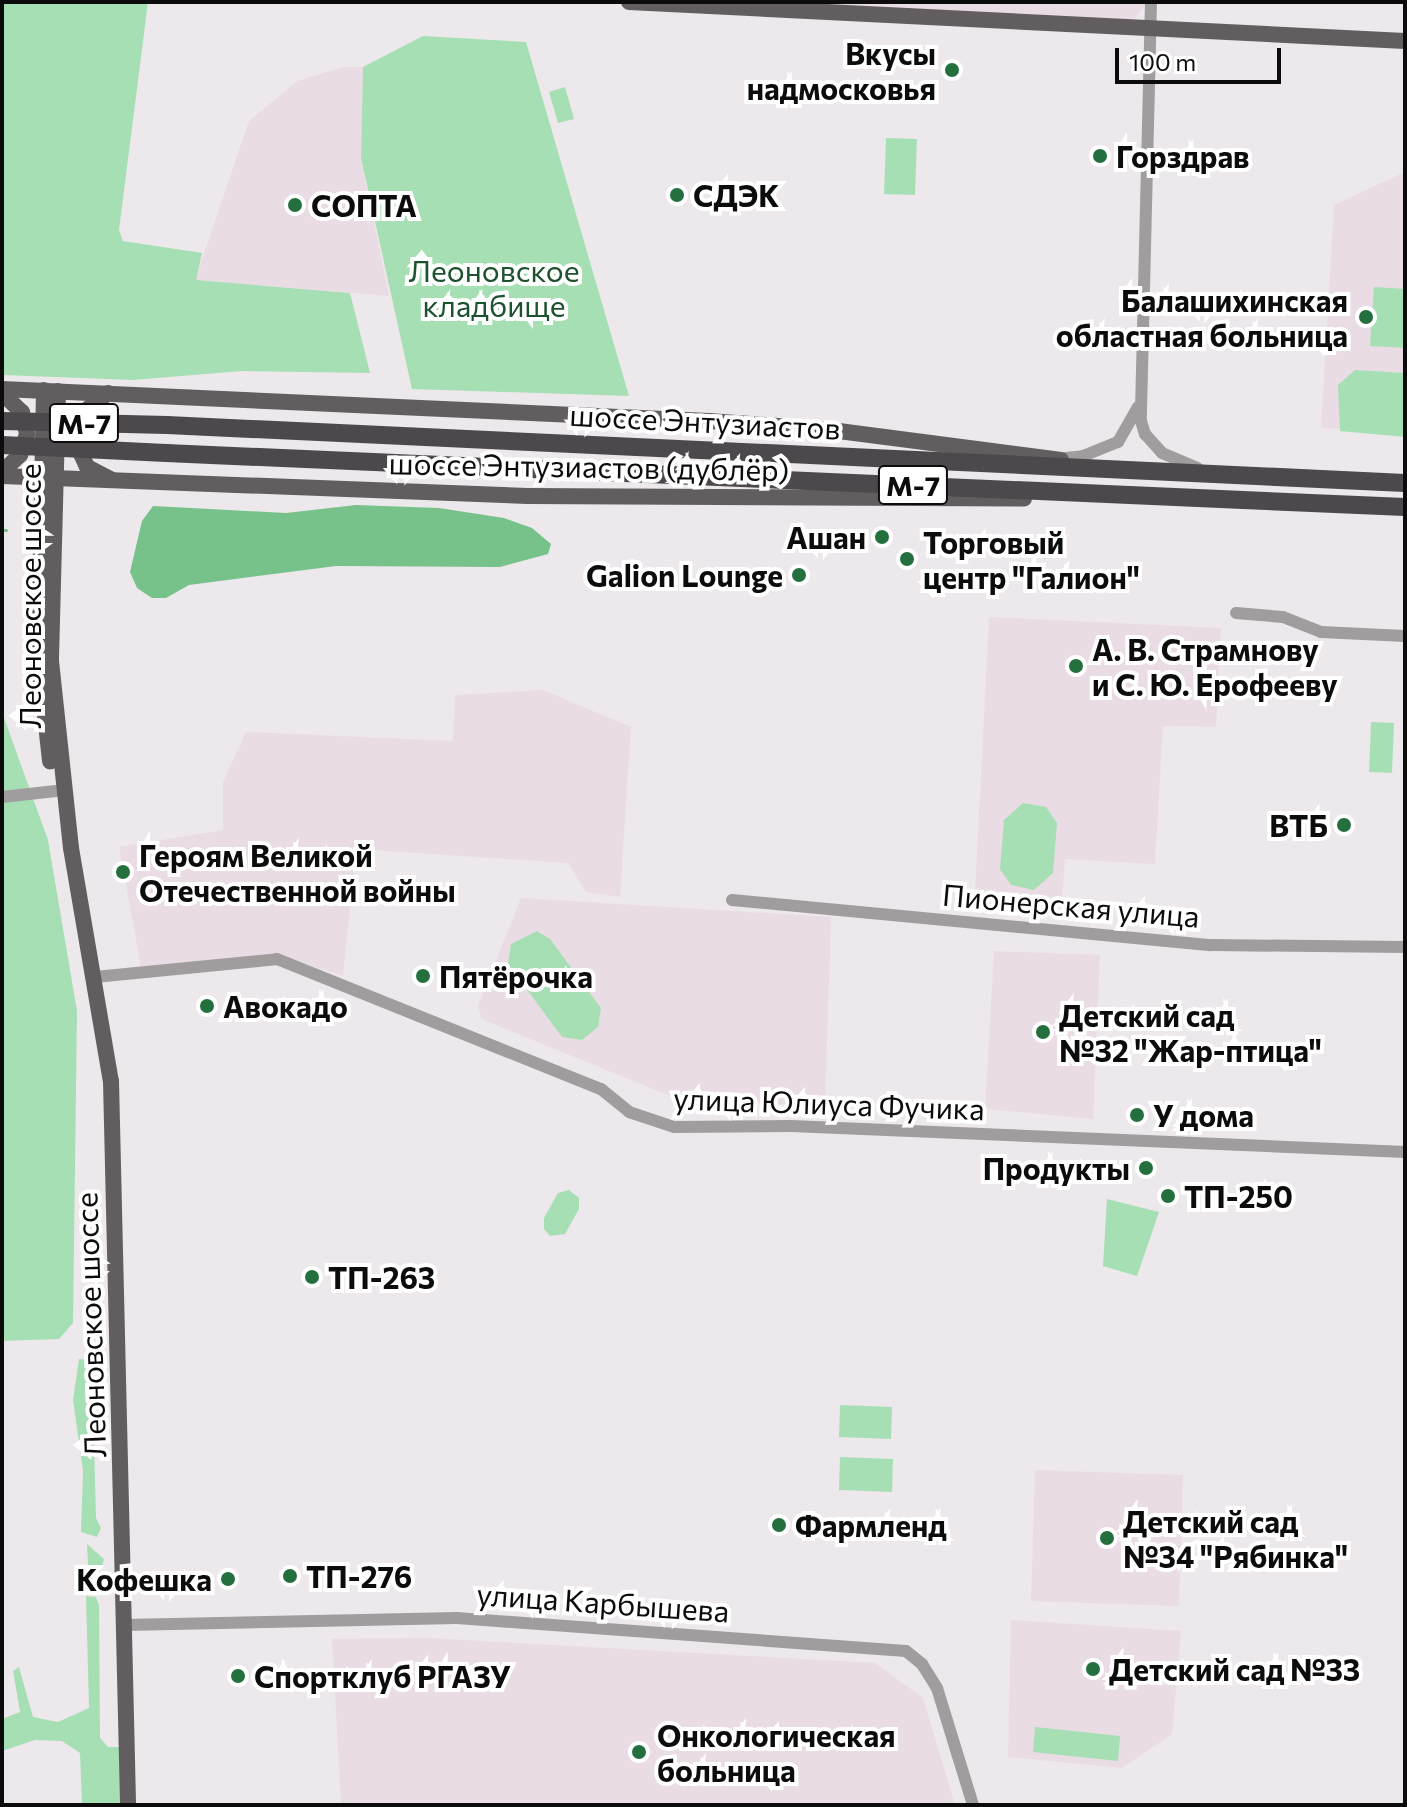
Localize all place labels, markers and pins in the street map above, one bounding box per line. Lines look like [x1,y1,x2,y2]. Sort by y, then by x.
place label: Вкусы надмосковья [747,35,936,106]
marker: Вкусы надмосковья [943,61,961,79]
place label: Горздрав [1116,138,1250,174]
marker: Горздрав [1091,147,1109,165]
place label: СДЭК [693,177,779,213]
marker: СДЭК [668,186,686,204]
place label: СОПТА [311,187,417,223]
marker: СОПТА [286,196,304,214]
place label: Балашихинская областная больница [1056,282,1348,352]
marker: Балашихинская областная больница [1355,306,1377,328]
place label: Ашан [786,519,866,555]
place label: Торговый центр "Галион" [923,524,1140,594]
marker: Ашан [873,528,891,546]
marker: Торговый центр "Галион" [898,550,916,568]
place label: Galion Lounge [586,557,783,593]
marker: Galion Lounge [790,566,808,584]
place label: А. В. Страмнову и С. Ю. Ерофееву [1092,631,1338,702]
marker: А. В. Страмнову и С. Ю. Ерофееву [1067,657,1085,675]
place label: ВТБ [1269,807,1328,843]
marker: ВТБ [1335,816,1353,834]
place label: Героям Великой Отечественной войны [139,837,456,908]
marker: Героям Великой Отечественной войны [114,863,132,881]
place label: Пятёрочка [439,958,593,994]
marker: Пятёрочка [414,967,432,985]
place label: Авокадо [223,988,348,1024]
marker: Авокадо [198,997,216,1015]
place label: Детский сад №32 "Жар-птица" [1059,997,1322,1068]
marker: Детский сад №32 "Жар-птица" [1034,1023,1052,1041]
place label: У дома [1153,1097,1254,1133]
marker: У дома [1128,1106,1146,1124]
place label: Продукты [983,1150,1130,1186]
marker: Продукты [1137,1159,1155,1177]
place label: ТП-250 [1184,1178,1293,1214]
marker: ТП-250 [1159,1187,1177,1205]
place label: ТП-263 [328,1259,435,1295]
marker: ТП-263 [303,1268,321,1286]
place label: Детский сад №34 "Рябинка" [1123,1503,1348,1574]
place label: Фармленд [795,1507,947,1543]
marker: Фармленд [770,1516,788,1534]
marker: Детский сад №34 "Рябинка" [1098,1529,1116,1547]
place label: ТП-276 [306,1558,412,1594]
place label: Кофешка [76,1561,212,1597]
marker: ТП-276 [281,1567,299,1585]
marker: Кофешка [219,1570,237,1588]
place label: Детский сад №33 [1109,1651,1360,1687]
place label: Спортклуб РГАЗУ [254,1658,511,1694]
marker: Детский сад №33 [1084,1660,1102,1678]
marker: Спортклуб РГАЗУ [229,1667,247,1685]
place label: Онкологическая больница [657,1717,896,1788]
marker: Онкологическая больница [628,1741,650,1763]

